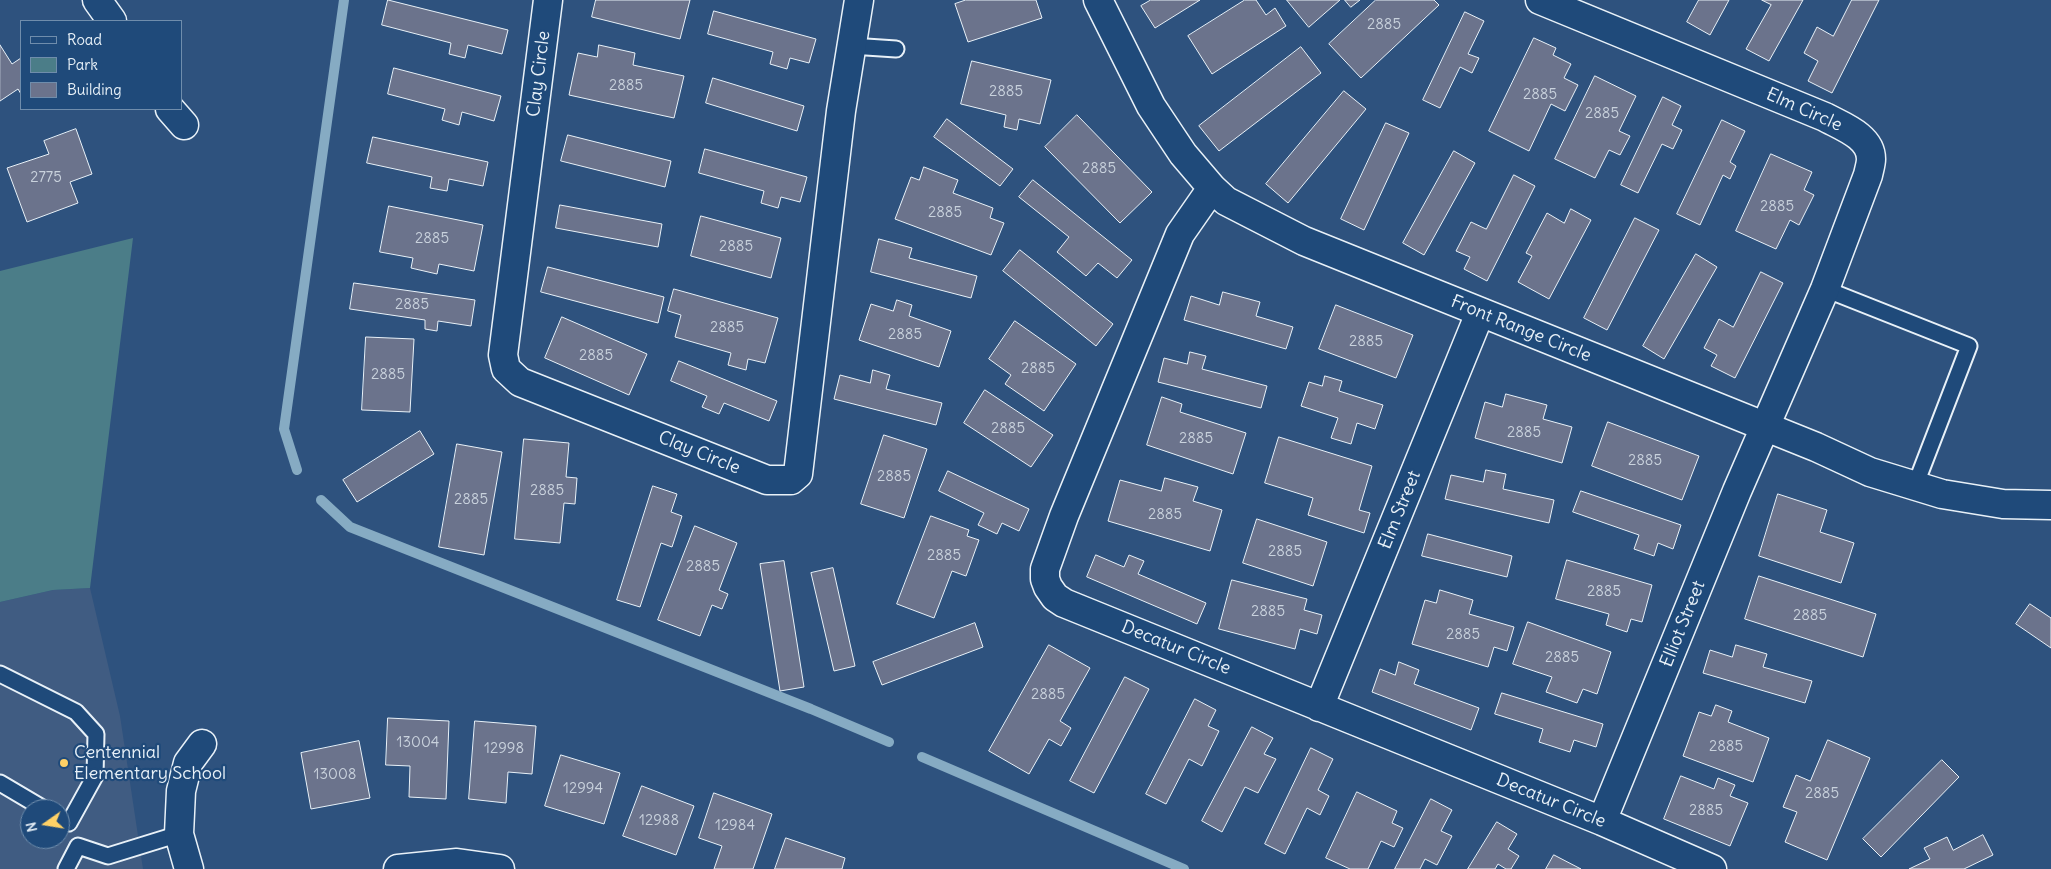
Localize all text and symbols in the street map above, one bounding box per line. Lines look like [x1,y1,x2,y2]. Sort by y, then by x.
house number: 2885 [1367,16,1401,34]
legend [20,20,182,110]
text: Road [67,30,102,49]
street label: Clay Circle [523,30,555,118]
text: Park [67,55,98,74]
house number: 2885 [609,77,643,95]
text: Building [67,80,122,99]
house number: 2885 [989,83,1023,101]
street label: Elm Circle [1763,84,1845,136]
house number: 2885 [1523,86,1557,104]
house number: 2885 [1585,105,1619,123]
house number: 2885 [1082,160,1116,178]
house number: 2775 [30,169,62,187]
house number: 2885 [1760,198,1794,216]
house number: 2885 [928,204,962,222]
house number: 2885 [415,230,449,248]
house number: 2885 [719,238,753,256]
street label: Front Range Circle [1448,291,1594,367]
house number: 2885 [395,296,429,314]
house number: 2885 [710,319,744,337]
house number: 2885 [888,326,922,344]
house number: 2885 [1349,333,1383,351]
house number: 2885 [579,347,613,365]
house number: 2885 [1021,360,1055,378]
house number: 2885 [371,366,405,384]
house number: 2885 [991,420,1025,438]
house number: 2885 [1507,424,1541,442]
street label: Clay Circle [655,427,743,479]
house number: 2885 [1179,430,1213,448]
house number: 2885 [1628,452,1662,470]
house number: 2885 [877,468,911,486]
street label: Elm Street [1374,468,1426,552]
house number: 2885 [530,482,564,500]
house number: 2885 [454,491,488,509]
house number: 2885 [1148,506,1182,524]
house number: 2885 [1268,543,1302,561]
house number: 2885 [927,547,961,565]
house number: 2885 [686,558,720,576]
street label: Elliot Street [1656,578,1710,670]
house number: 2885 [1587,583,1621,601]
house number: 2885 [1251,603,1285,621]
house number: 2885 [1793,607,1827,625]
street label: Decatur Circle [1118,616,1234,680]
house number: 2885 [1446,626,1480,644]
house number: 2885 [1545,649,1579,667]
house number: 2885 [1031,686,1065,704]
house number: 13004 [397,734,439,752]
house number: 2885 [1709,738,1743,756]
house number: 12998 [484,740,524,758]
place label: Centennial Elementary School [74,742,226,784]
marker: Centennial Elementary School [58,757,70,769]
house number: 13008 [314,766,356,784]
street label: Decatur Circle [1493,769,1609,833]
house number: 12994 [563,780,603,798]
house number: 2885 [1805,785,1839,803]
north arrow [20,799,70,849]
house number: 2885 [1689,802,1723,820]
house number: 12988 [639,812,679,830]
house number: 12984 [715,817,755,835]
text: N [21,820,41,834]

